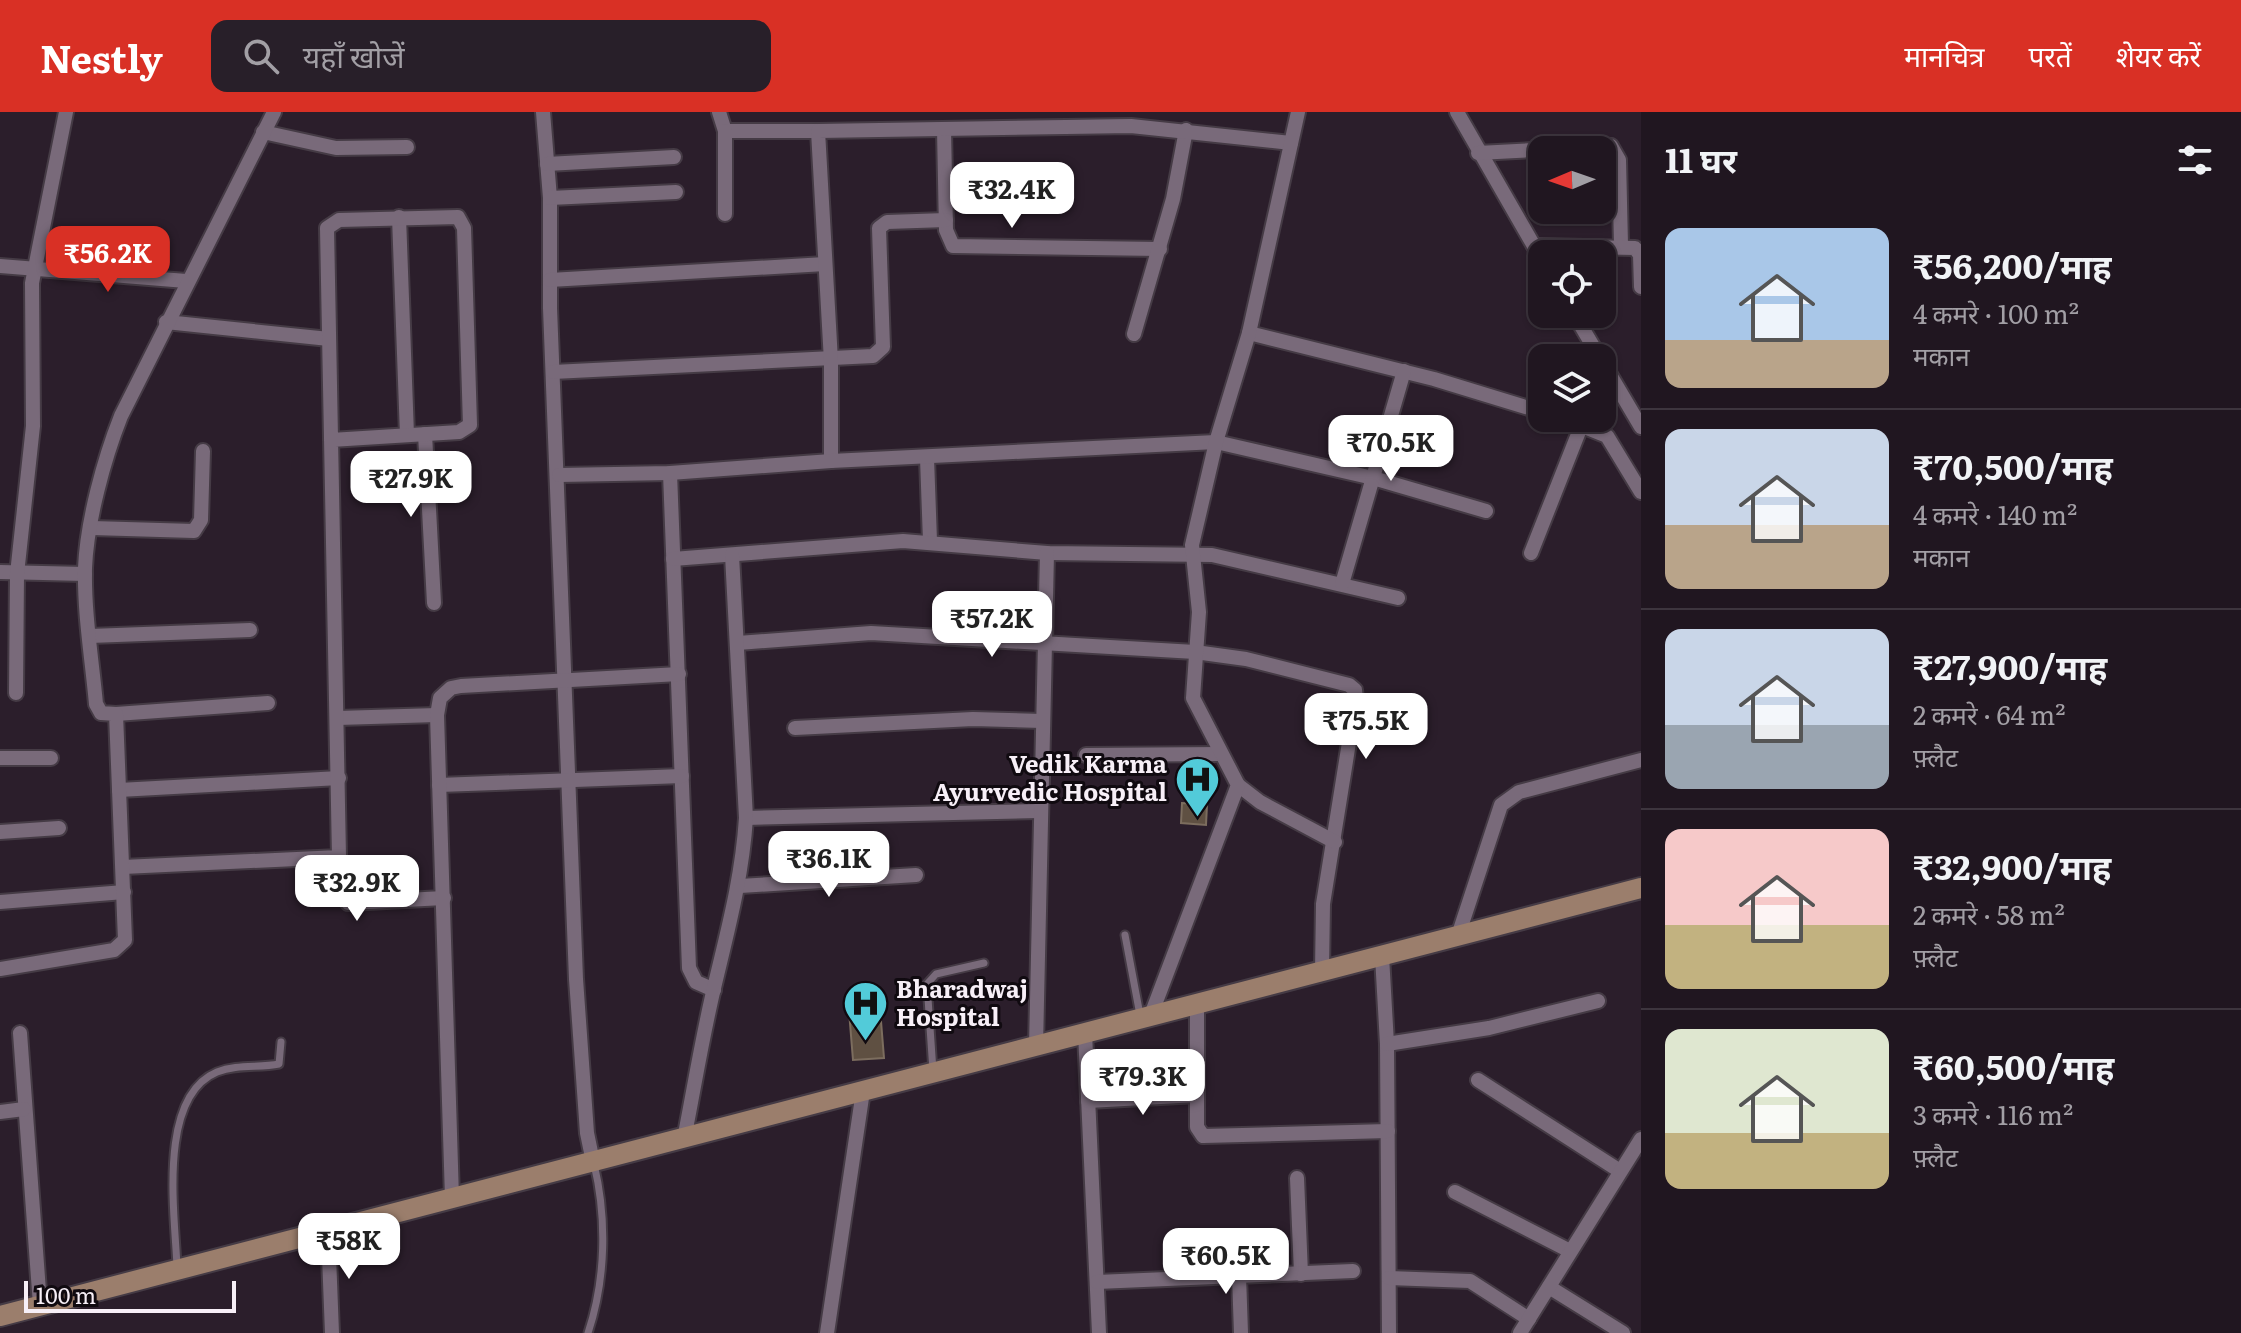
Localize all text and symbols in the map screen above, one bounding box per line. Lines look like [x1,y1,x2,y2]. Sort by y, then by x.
search box [211,20,771,92]
text: Nestly [40,28,163,85]
text: यहाँ खोजें [303,33,405,77]
icon: search [239,34,283,78]
text: मानचित्र [1904,34,1984,76]
text: परतें [2028,34,2072,76]
text: शेयर करें [2116,34,2201,76]
text: 11 घर [1665,133,1737,183]
north arrow [1528,136,1616,224]
map controls [1528,136,1616,432]
icon: filters [2173,138,2217,182]
pin: ₹32.4K [947,162,1077,230]
text: ₹32.4K [968,168,1056,207]
pin: ₹56.2K [43,226,173,294]
text: ₹56.2K [64,232,152,271]
text: ₹56,200/माह [1913,239,2112,289]
button: locate [1528,240,1616,328]
icon: home [1729,260,1825,356]
text: 4 कमरे · 100 m² [1913,293,2079,332]
text: मकान [1913,335,1970,374]
button: layers [1528,344,1616,432]
pin: ₹70.5K [1326,415,1456,483]
text: ₹70.5K [1346,421,1436,460]
text: ₹70,500/माह [1913,440,2113,490]
pin: ₹27.9K [346,451,476,519]
text: ₹27.9K [369,457,454,496]
icon: home [1729,461,1825,557]
text: 4 कमरे · 140 m² [1913,494,2077,533]
text: मकान [1913,536,1970,575]
pin: ₹57.2K [927,591,1057,659]
text: ₹57.2K [950,597,1034,636]
text: ₹27,900/माह [1913,640,2107,690]
icon: home [1729,661,1825,757]
pin: ₹75.5K [1301,693,1431,761]
text: 2 कमरे · 64 m² [1913,694,2066,733]
text: ₹75.5K [1323,699,1409,738]
text: फ़्लैट [1913,736,1958,775]
place label: Vedik Karma Ayurvedic Hospital [933,745,1167,808]
hospital icon: Vedik Karma Ayurvedic Hospital [1174,755,1222,818]
pin: ₹36.1K [764,831,894,899]
text: ₹36.1K [786,837,872,876]
text: ₹32,900/माह [1913,840,2111,890]
pin: ₹32.9K [292,855,422,923]
text: ₹32.9K [313,861,401,900]
icon: home [1729,861,1825,957]
text: 2 कमरे · 58 m² [1913,894,2065,933]
text: फ़्लैट [1913,936,1958,975]
place label: Bharadwaj Hospital [896,970,1028,1033]
hospital icon: Bharadwaj Hospital [841,980,889,1043]
text: ₹60,500/माह [1913,1040,2114,1090]
pin: ₹79.3K [1078,1049,1208,1117]
text: ₹79.3K [1099,1055,1187,1094]
icon: home [1729,1061,1825,1157]
text: 3 कमरे · 116 m² [1913,1094,2073,1133]
text: फ़्लैट [1913,1136,1958,1175]
pin: ₹58K [302,1213,396,1281]
text: ₹58K [316,1219,382,1258]
pin: ₹60.5K [1161,1228,1291,1296]
text: ₹60.5K [1181,1234,1271,1273]
scale bar [24,1277,236,1313]
text: 100 m [36,1278,96,1311]

